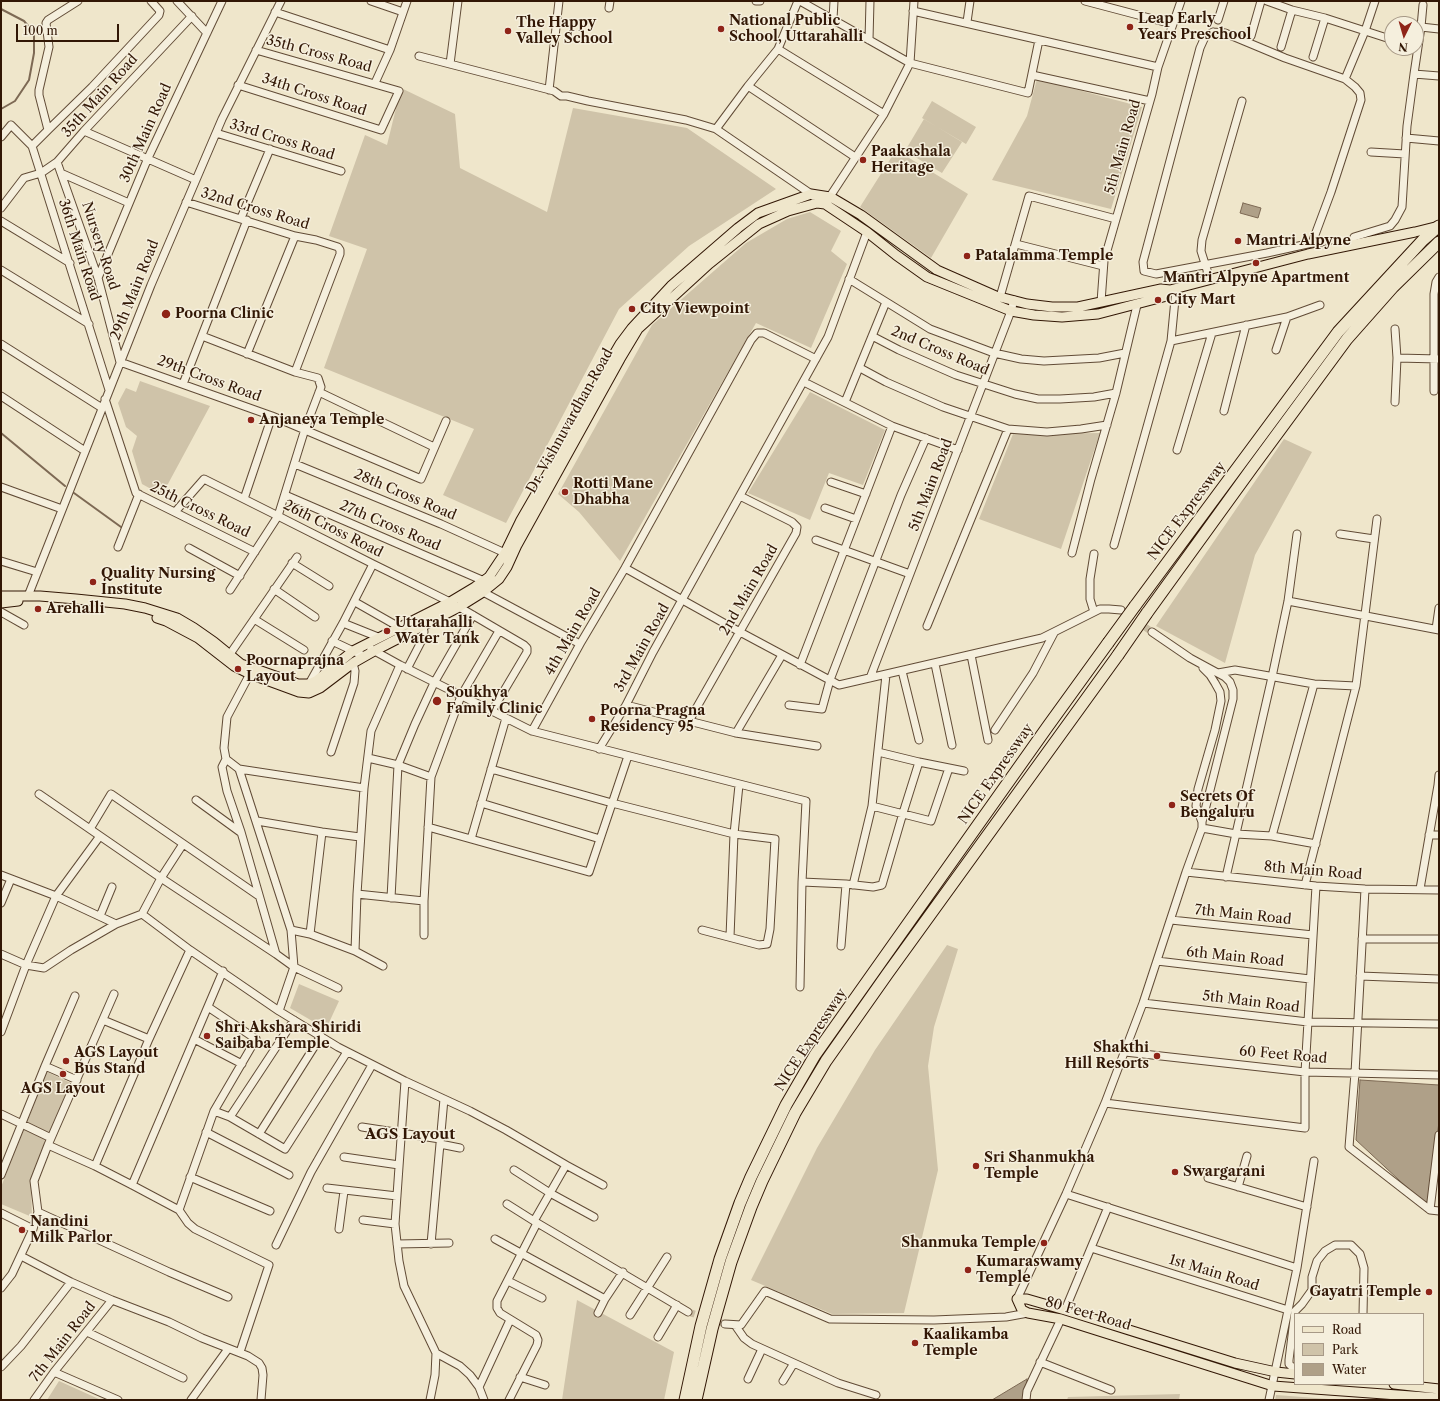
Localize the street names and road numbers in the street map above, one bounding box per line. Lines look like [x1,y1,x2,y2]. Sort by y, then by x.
street label: 35th Cross Road [264,32,374,76]
street label: 35th Main Road [58,51,142,141]
street label: 34th Cross Road [260,70,368,120]
street label: 30th Main Road [117,81,175,185]
street label: 5th Main Road [1101,98,1145,196]
street label: 33rd Cross Road [227,116,337,164]
street label: 32nd Cross Road [199,185,311,233]
street label: 36th Main Road [55,197,103,303]
street label: Nursery Road [78,200,122,292]
street label: 29th Main Road [107,237,163,343]
street label: 2nd Cross Road [889,323,991,379]
street label: Dr. Vishnuvardhan Road [523,346,617,496]
street label: 29th Cross Road [155,352,263,406]
street label: 5th Main Road [906,436,956,534]
street label: NICE Expressway [1144,458,1230,564]
street label: 28th Cross Road [351,466,459,524]
street label: 25th Cross Road [147,479,253,541]
street label: 26th Cross Road [280,497,386,561]
street label: 27th Cross Road [337,497,443,555]
street label: 2nd Main Road [716,542,782,638]
street label: 4th Main Road [541,585,605,679]
street label: 3rd Main Road [611,601,673,695]
street label: NICE Expressway [955,720,1037,828]
street label: 8th Main Road [1263,858,1363,884]
street label: 7th Main Road [1194,902,1292,928]
street label: 6th Main Road [1185,944,1285,970]
street label: NICE Expressway [772,986,850,1094]
street label: 5th Main Road [1201,988,1301,1016]
street label: 60 Feet Road [1238,1043,1328,1067]
street label: 1st Main Road [1167,1251,1261,1295]
street label: 80 Feet Road [1043,1294,1133,1334]
street label: 7th Main Road [26,1299,100,1385]

